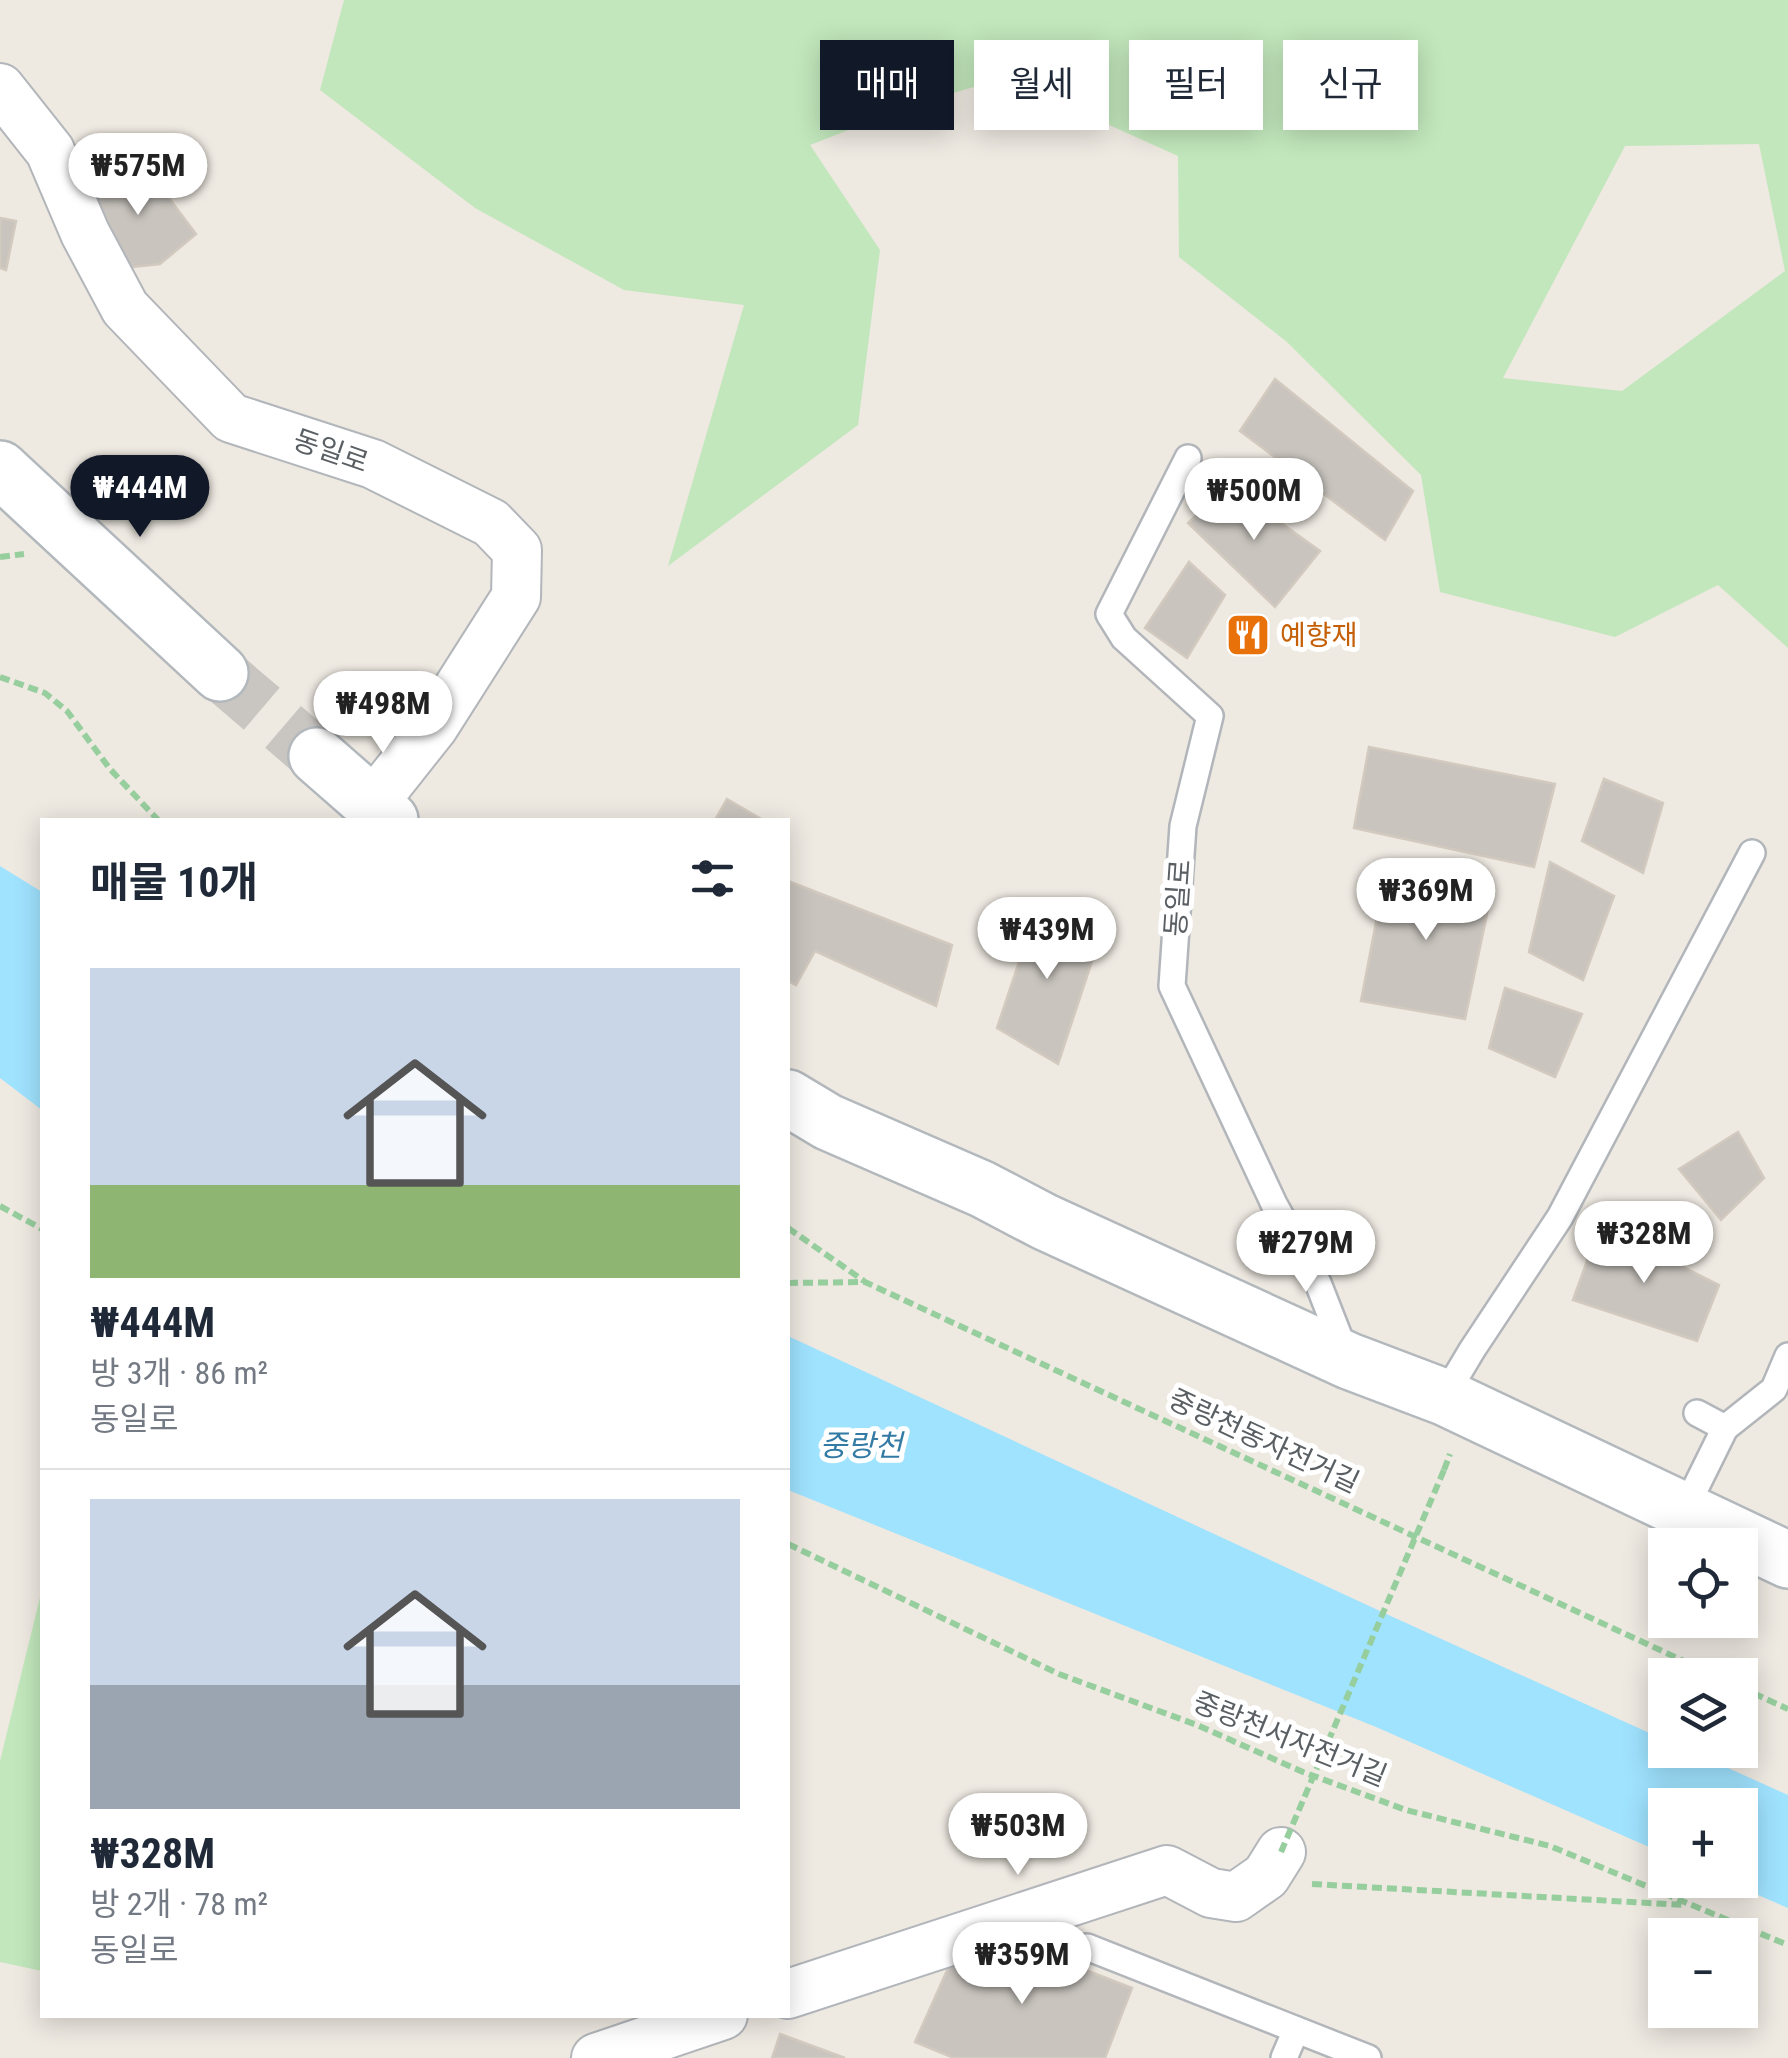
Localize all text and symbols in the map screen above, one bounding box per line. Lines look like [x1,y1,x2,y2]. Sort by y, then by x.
chip: 매매 [820,40,954,130]
chip: 월세 [974,40,1109,130]
chip: 필터 [1129,40,1263,130]
chip: 신규 [1283,40,1418,130]
pin: ₩575M [68,133,208,218]
text: ₩575M [90,146,186,184]
street label: 동일로 [289,423,373,479]
pin: ₩444M [70,455,210,540]
pin: ₩500M [1184,458,1324,543]
text: ₩444M [92,468,188,506]
text: ₩500M [1206,471,1302,509]
restaurant icon: 예향재 [1225,612,1271,658]
place label: 예향재 [1280,619,1357,652]
pin: ₩498M [313,671,453,756]
text: ₩498M [335,684,431,722]
icon: filters [685,851,740,906]
text: 매물 10개 [90,858,258,907]
street label: 동일로 [1159,858,1197,938]
pin: ₩369M [1356,858,1496,943]
text: ₩369M [1378,871,1474,909]
pin: ₩439M [977,897,1117,982]
text: ₩439M [999,910,1095,948]
icon: home [325,1033,505,1213]
pin: ₩328M [1574,1201,1714,1286]
pin: ₩279M [1236,1210,1376,1295]
text: ₩328M [1596,1214,1692,1252]
text: ₩279M [1258,1223,1354,1261]
text: ₩444M [90,1298,215,1347]
text: 방 3개 · 86 m² [90,1354,268,1392]
street label: 중랑천동자전거길 [1164,1382,1364,1500]
text: 동일로 [90,1400,178,1438]
water label: 중랑천 [820,1428,906,1463]
map controls [1648,1528,1758,2028]
button: locate [1648,1528,1758,1638]
icon: home [325,1564,505,1744]
button: layers [1648,1658,1758,1768]
street label: 중랑천서자전거길 [1188,1685,1392,1793]
button: + [1648,1788,1758,1898]
pin: ₩503M [948,1793,1088,1878]
text: ₩503M [970,1806,1066,1844]
text: ₩328M [90,1829,215,1878]
text: 방 2개 · 78 m² [90,1885,268,1923]
button: − [1648,1918,1758,2028]
pin: ₩359M [952,1922,1092,2007]
text: 동일로 [90,1931,178,1969]
text: ₩359M [974,1935,1070,1973]

